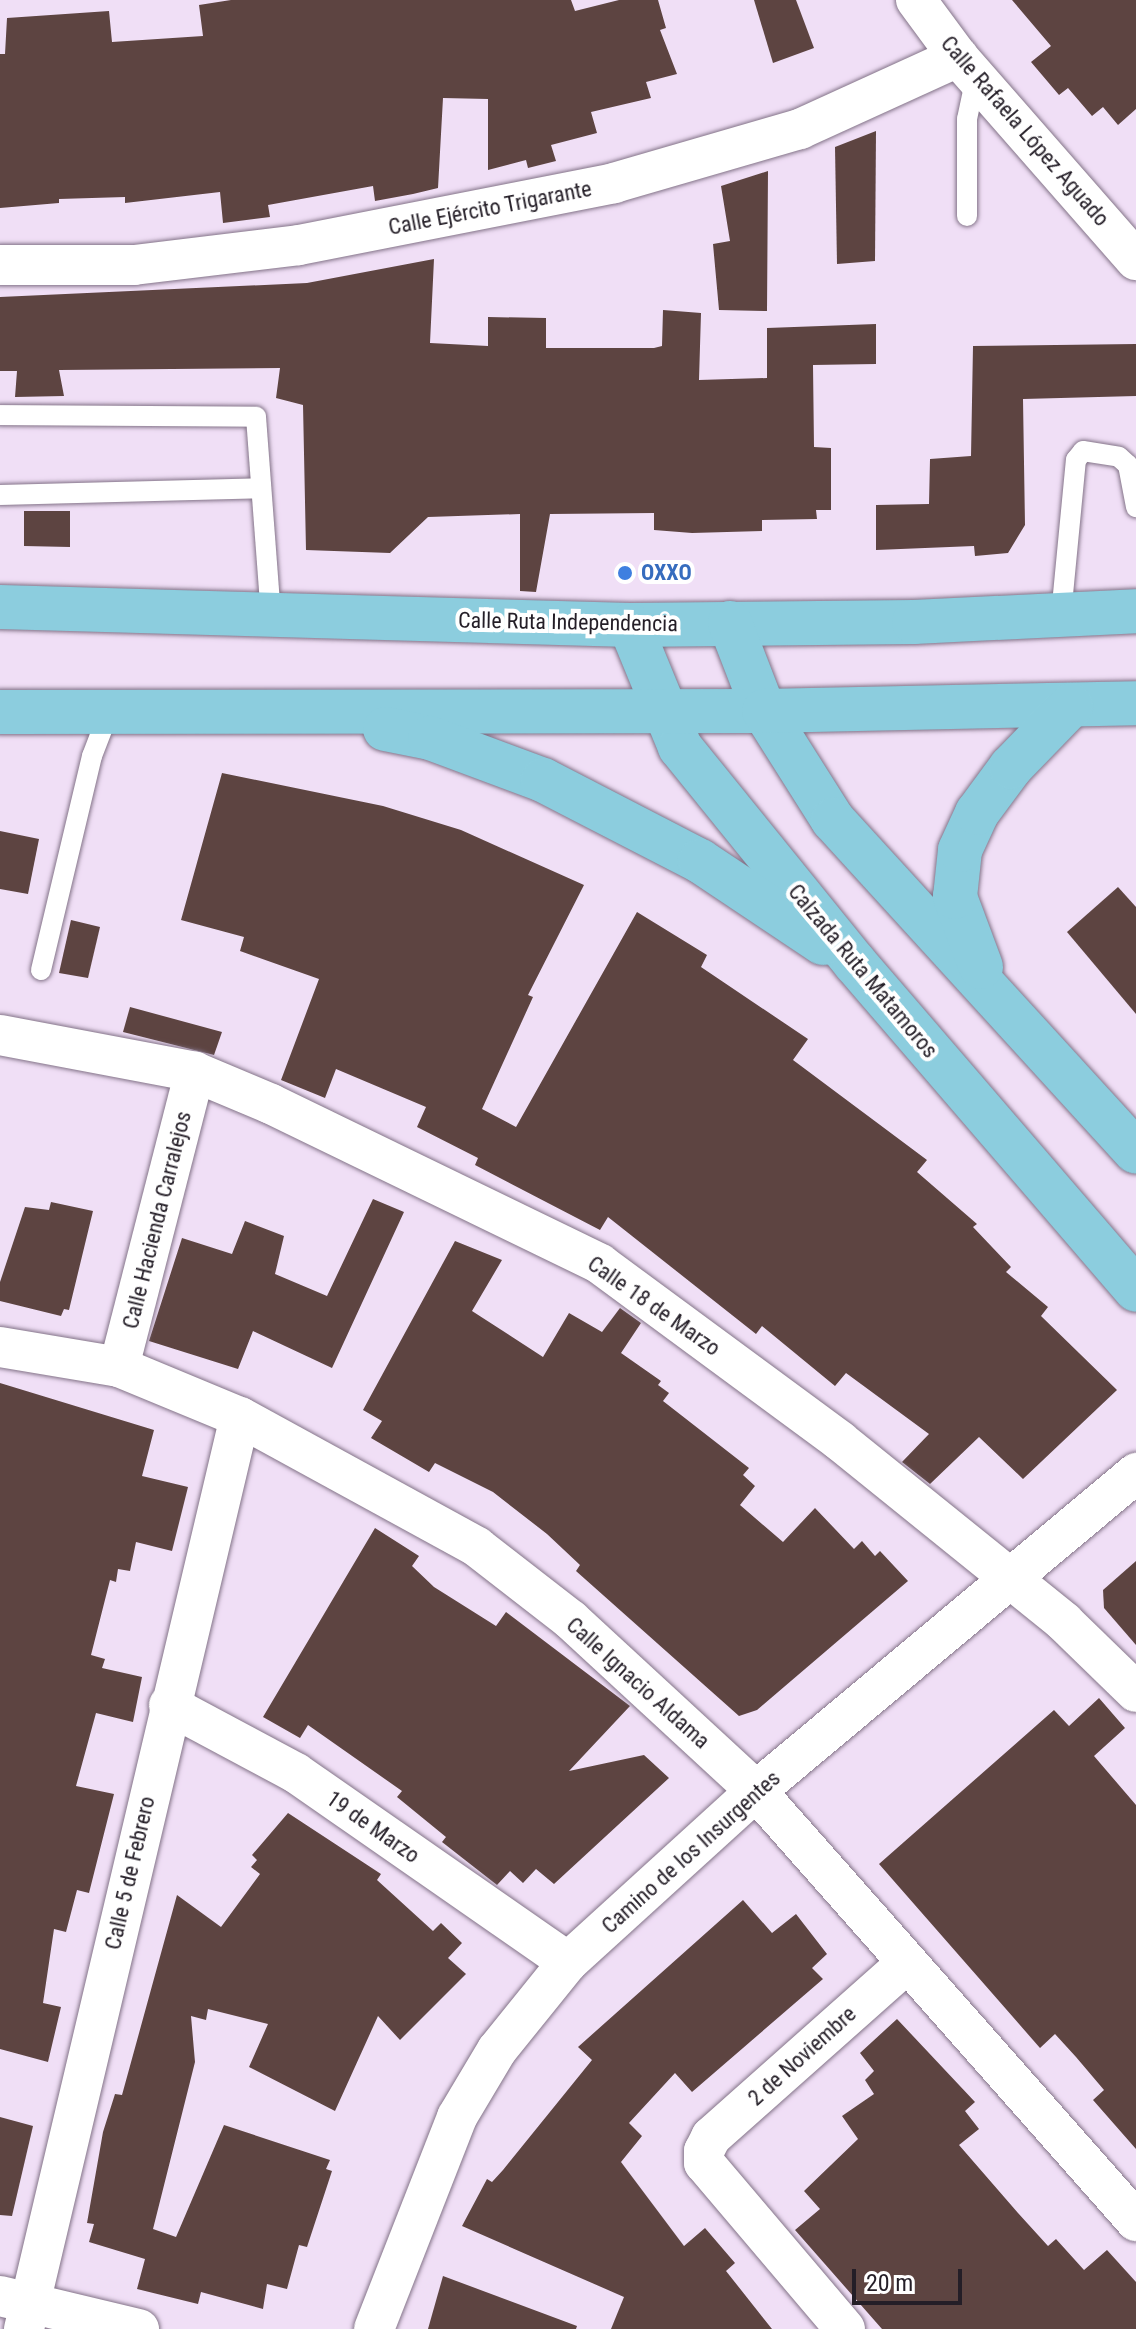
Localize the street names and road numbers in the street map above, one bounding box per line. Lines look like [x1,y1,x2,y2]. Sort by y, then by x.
street label: Calle Rafaela López Aguado [935,31,1115,231]
street label: Calle Ejército Trigarante [386,175,594,241]
street label: Calle Ruta Independencia [458,607,678,637]
street label: Calzada Ruta Matamoros [783,879,943,1063]
street label: Calle Hacienda Carralejos [117,1109,197,1331]
street label: Calle 18 de Marzo [583,1250,725,1362]
street label: Calle Ignacio Aldama [561,1612,715,1754]
street label: Camino de los Insurgentes [596,1765,786,1939]
street label: 19 de Marzo [321,1785,425,1869]
street label: Calle 5 de Febrero [100,1794,160,1952]
street label: 2 de Noviembre [743,2001,861,2111]

